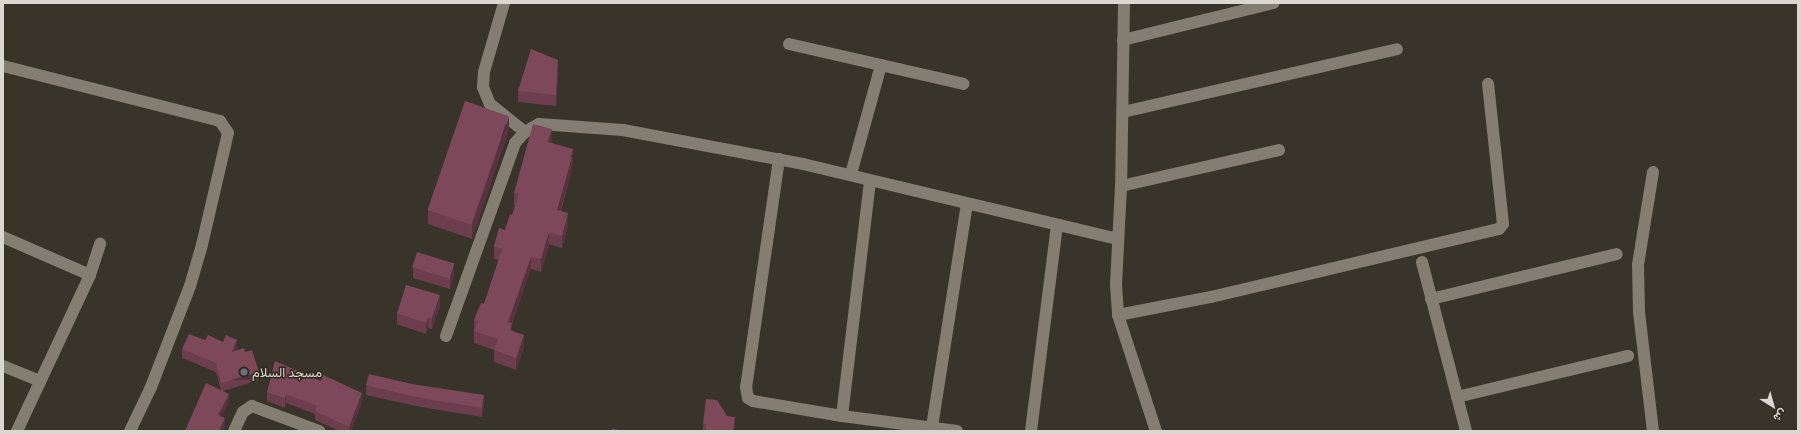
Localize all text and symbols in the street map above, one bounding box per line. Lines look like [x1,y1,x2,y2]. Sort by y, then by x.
place label: مسجد السلام [252,364,322,380]
marker: مسجد السلام [239,367,249,377]
north arrow [1753,386,1793,426]
text: ش [1771,407,1789,424]

